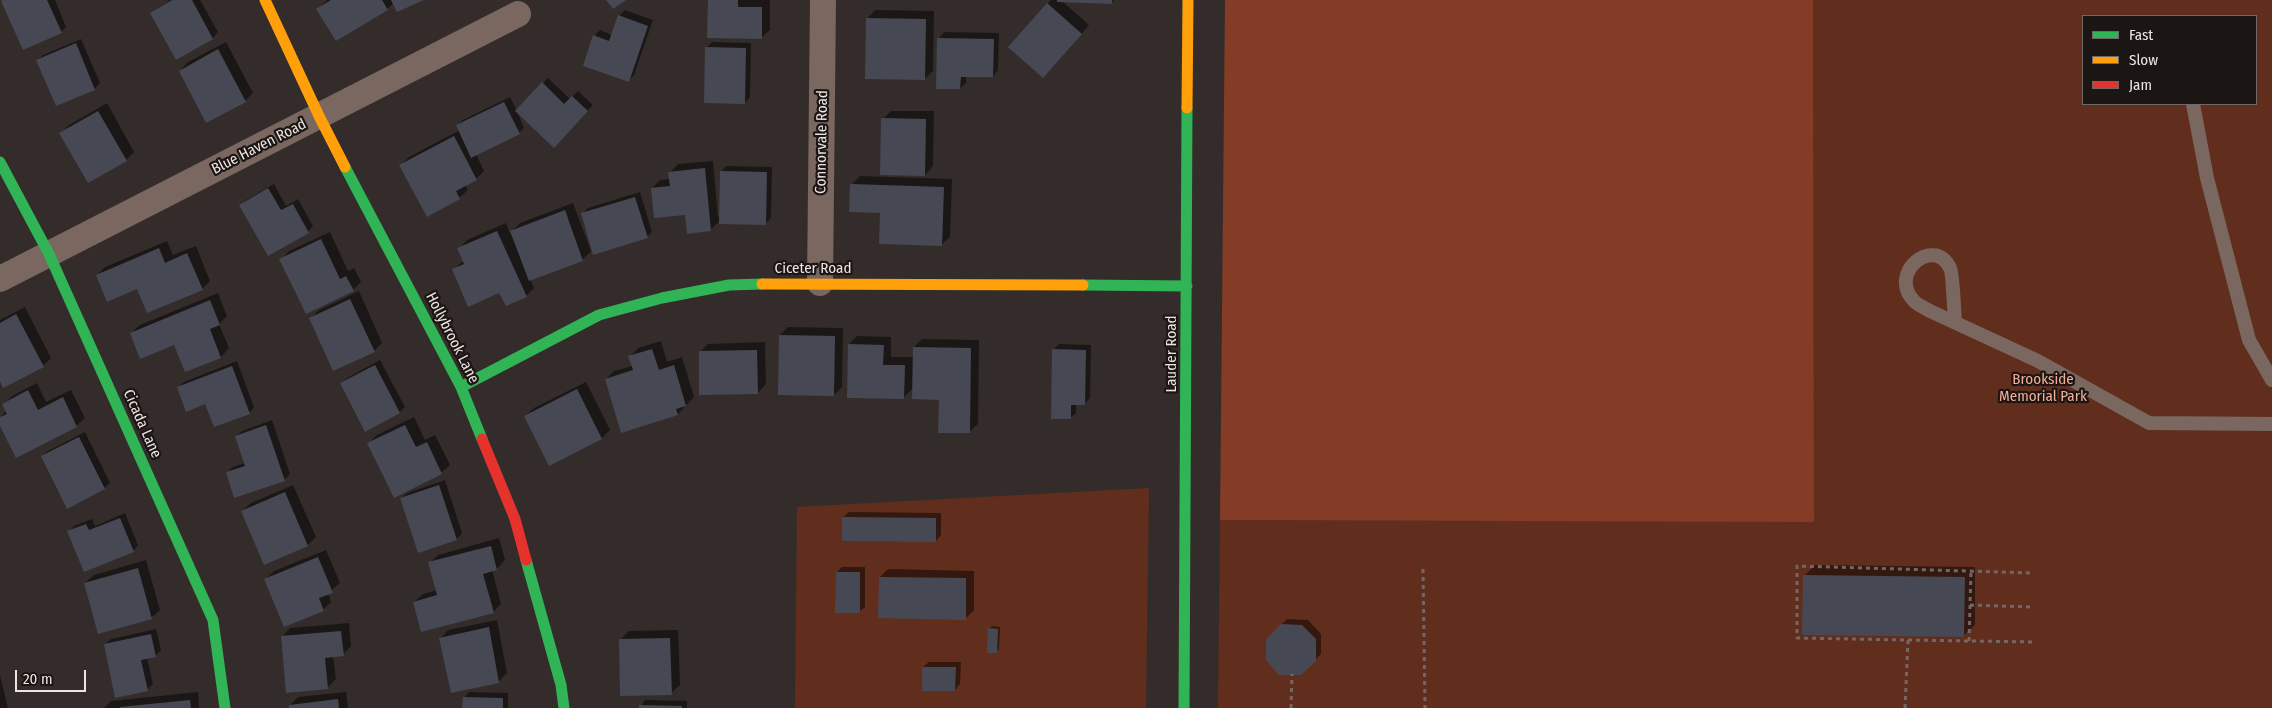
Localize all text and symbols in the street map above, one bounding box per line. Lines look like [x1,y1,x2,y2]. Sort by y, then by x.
legend [2082,15,2257,105]
text: Fast [2129,26,2153,44]
text: Slow [2129,51,2158,69]
text: Jam [2129,76,2152,94]
street label: Connorvale Road [812,90,832,194]
street label: Blue Haven Road [209,115,309,179]
street label: Ciceter Road [775,260,851,278]
street label: Hollybrook Lane [421,289,483,387]
street label: Lauder Road [1163,315,1181,393]
park label: Brookside Memorial Park [1999,371,2087,406]
street label: Cicada Lane [119,387,165,461]
scale bar [18,660,89,692]
text: 20 m [23,670,53,688]

